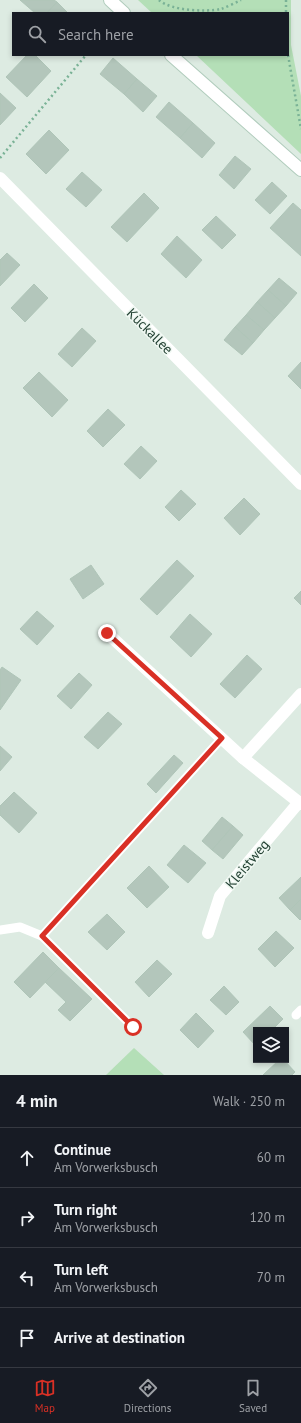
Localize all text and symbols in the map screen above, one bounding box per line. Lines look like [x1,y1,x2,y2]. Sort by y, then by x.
search box [12,12,289,56]
icon: search [26,23,48,45]
text: Search here [58,25,134,44]
street label: Kückallee [123,304,177,358]
route end [98,624,116,642]
street label: Kleistweg [221,836,273,892]
route start [124,1018,142,1036]
map controls [253,1027,289,1063]
button: layers [253,1027,289,1063]
text: 4 min [16,1090,57,1112]
text: Walk · 250 m [213,1093,285,1110]
text: Continue [54,1140,111,1159]
icon: ahead [16,1147,38,1169]
text: 60 m [257,1149,285,1166]
text: Am Vorwerksbusch [54,1159,158,1176]
text: Turn right [54,1200,117,1219]
icon: right [16,1207,38,1229]
text: 120 m [250,1209,285,1226]
text: Am Vorwerksbusch [54,1219,158,1236]
text: Turn left [54,1260,108,1279]
icon: left [16,1267,38,1289]
text: 70 m [257,1269,285,1286]
text: Am Vorwerksbusch [54,1279,158,1296]
icon: arrive [16,1327,38,1349]
text: Arrive at destination [54,1328,185,1347]
tab: Map [34,1377,56,1415]
tab: Directions [124,1377,171,1415]
tab: Saved [239,1377,267,1415]

